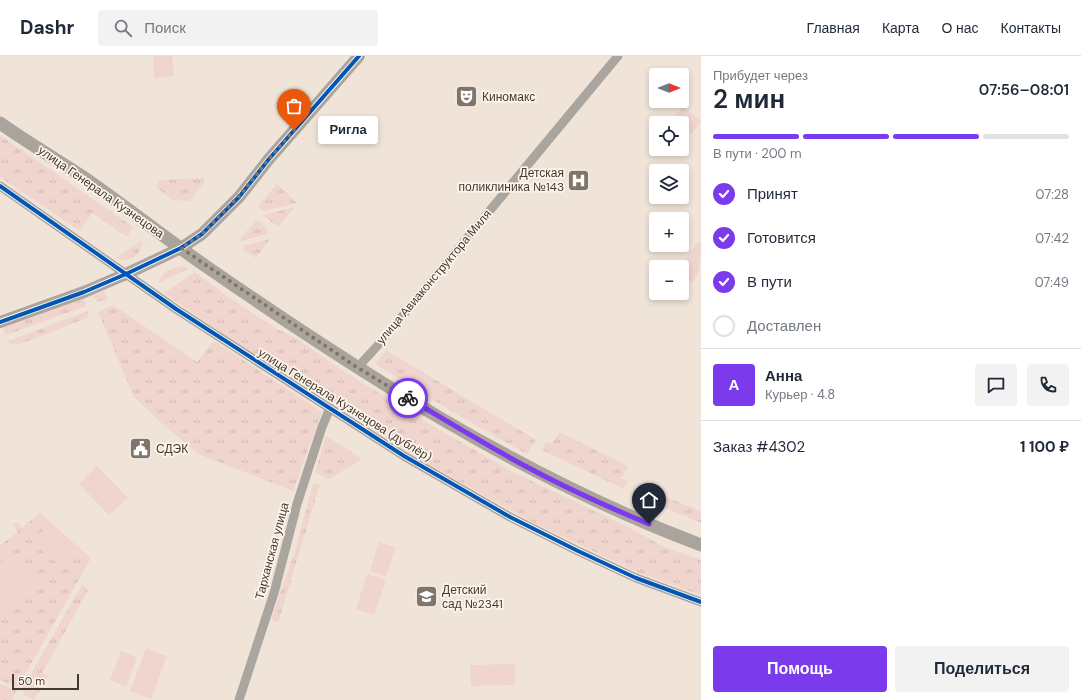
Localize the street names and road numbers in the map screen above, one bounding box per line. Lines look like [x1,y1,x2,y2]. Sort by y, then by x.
street label: улица Генерала Кузнецова [35,142,167,242]
street label: улица Авиаконструктора Миля [373,206,495,348]
street label: улица Генерала Кузнецова (дублёр) [255,345,435,465]
street label: Тарханская улица [251,500,293,601]

